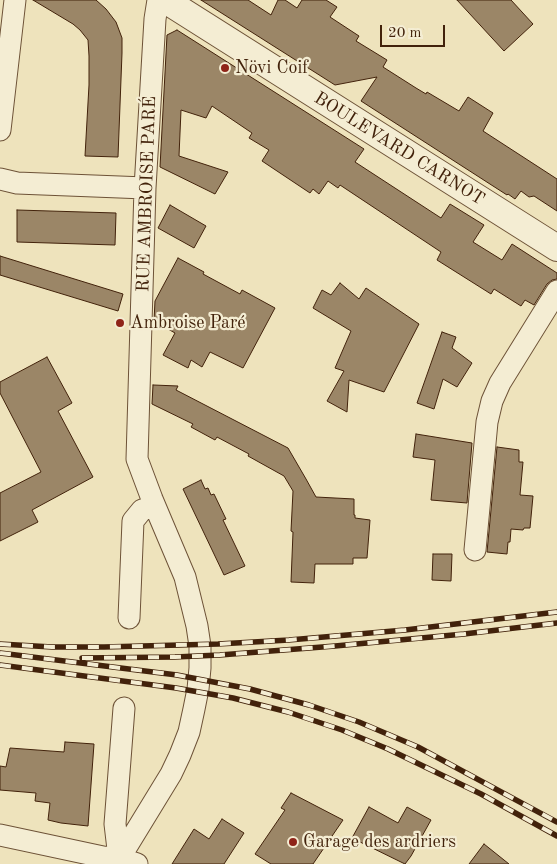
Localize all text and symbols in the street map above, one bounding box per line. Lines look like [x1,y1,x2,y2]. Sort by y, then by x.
scale bar [382,15,447,47]
text: 20 m [388,26,422,41]
place label: Növi Coif [235,57,308,79]
marker: Növi Coif [219,62,231,74]
street label: BOULEVARD CARNOT [310,88,488,210]
street label: RUE AMBROISE PARÉ [133,96,161,292]
place label: Ambroise Paré [130,312,246,334]
marker: Ambroise Paré [114,317,126,329]
place label: Garage des ardriers [303,831,456,853]
marker: Garage des ardriers [287,836,299,848]

